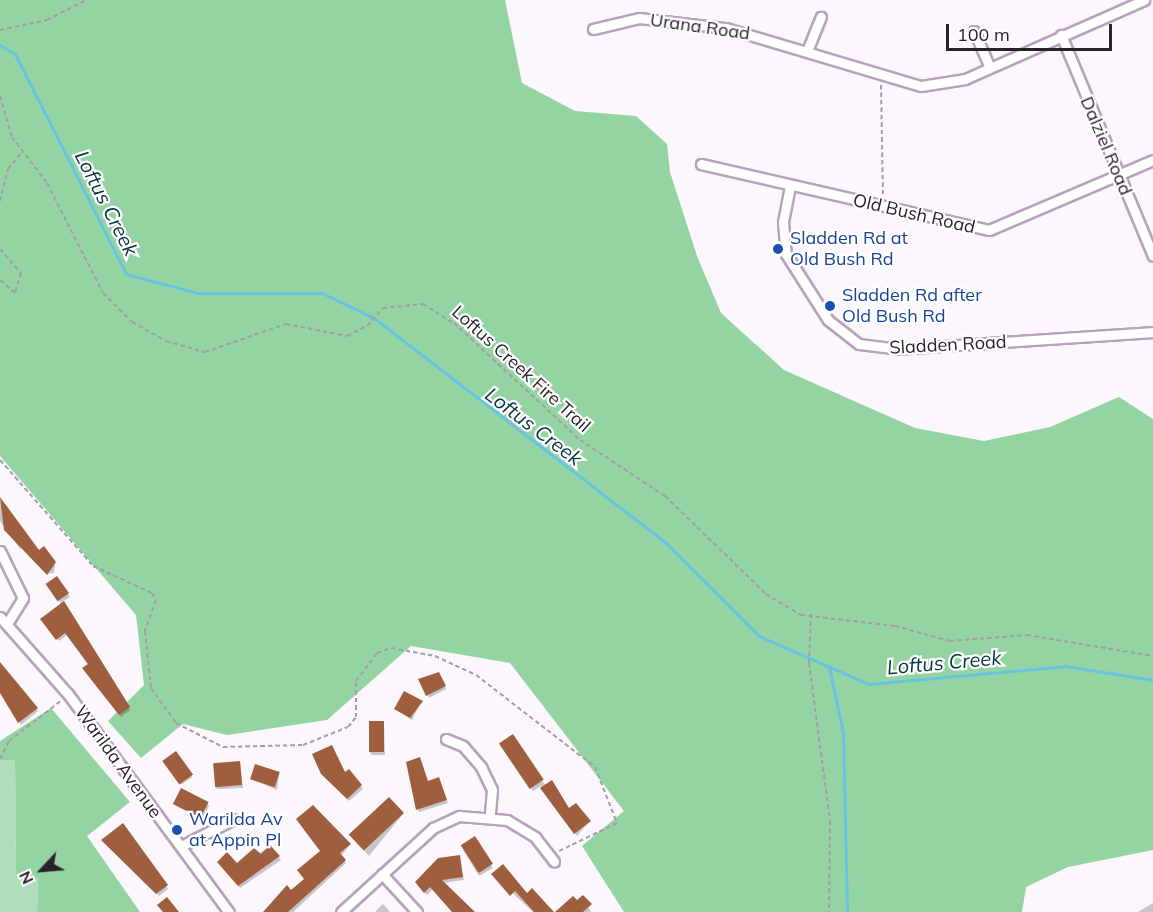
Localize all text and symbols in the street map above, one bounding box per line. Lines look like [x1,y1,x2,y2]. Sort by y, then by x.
street label: Urana Road [649,9,751,45]
scale bar [949,12,1116,50]
text: 100 m [957,23,1010,46]
street label: Dalziel Road [1076,93,1136,199]
water label: Loftus Creek [70,146,144,260]
street label: Old Bush Road [851,189,977,239]
place label: Sladden Rd at Old Bush Rd [790,228,908,270]
marker: Sladden Rd at Old Bush Rd [771,242,785,256]
place label: Sladden Rd after Old Bush Rd [842,285,982,328]
marker: Sladden Rd after Old Bush Rd [823,299,837,313]
street label: Loftus Creek Fire Trail [447,301,595,437]
street label: Sladden Road [889,331,1007,359]
water label: Loftus Creek [481,382,587,470]
water label: Loftus Creek [886,645,1002,679]
street label: Warilda Avenue [70,701,166,823]
place label: Warilda Av at Appin Pl [189,809,282,852]
marker: Warilda Av at Appin Pl [170,823,184,837]
north arrow [12,840,72,900]
text: N [14,868,37,888]

